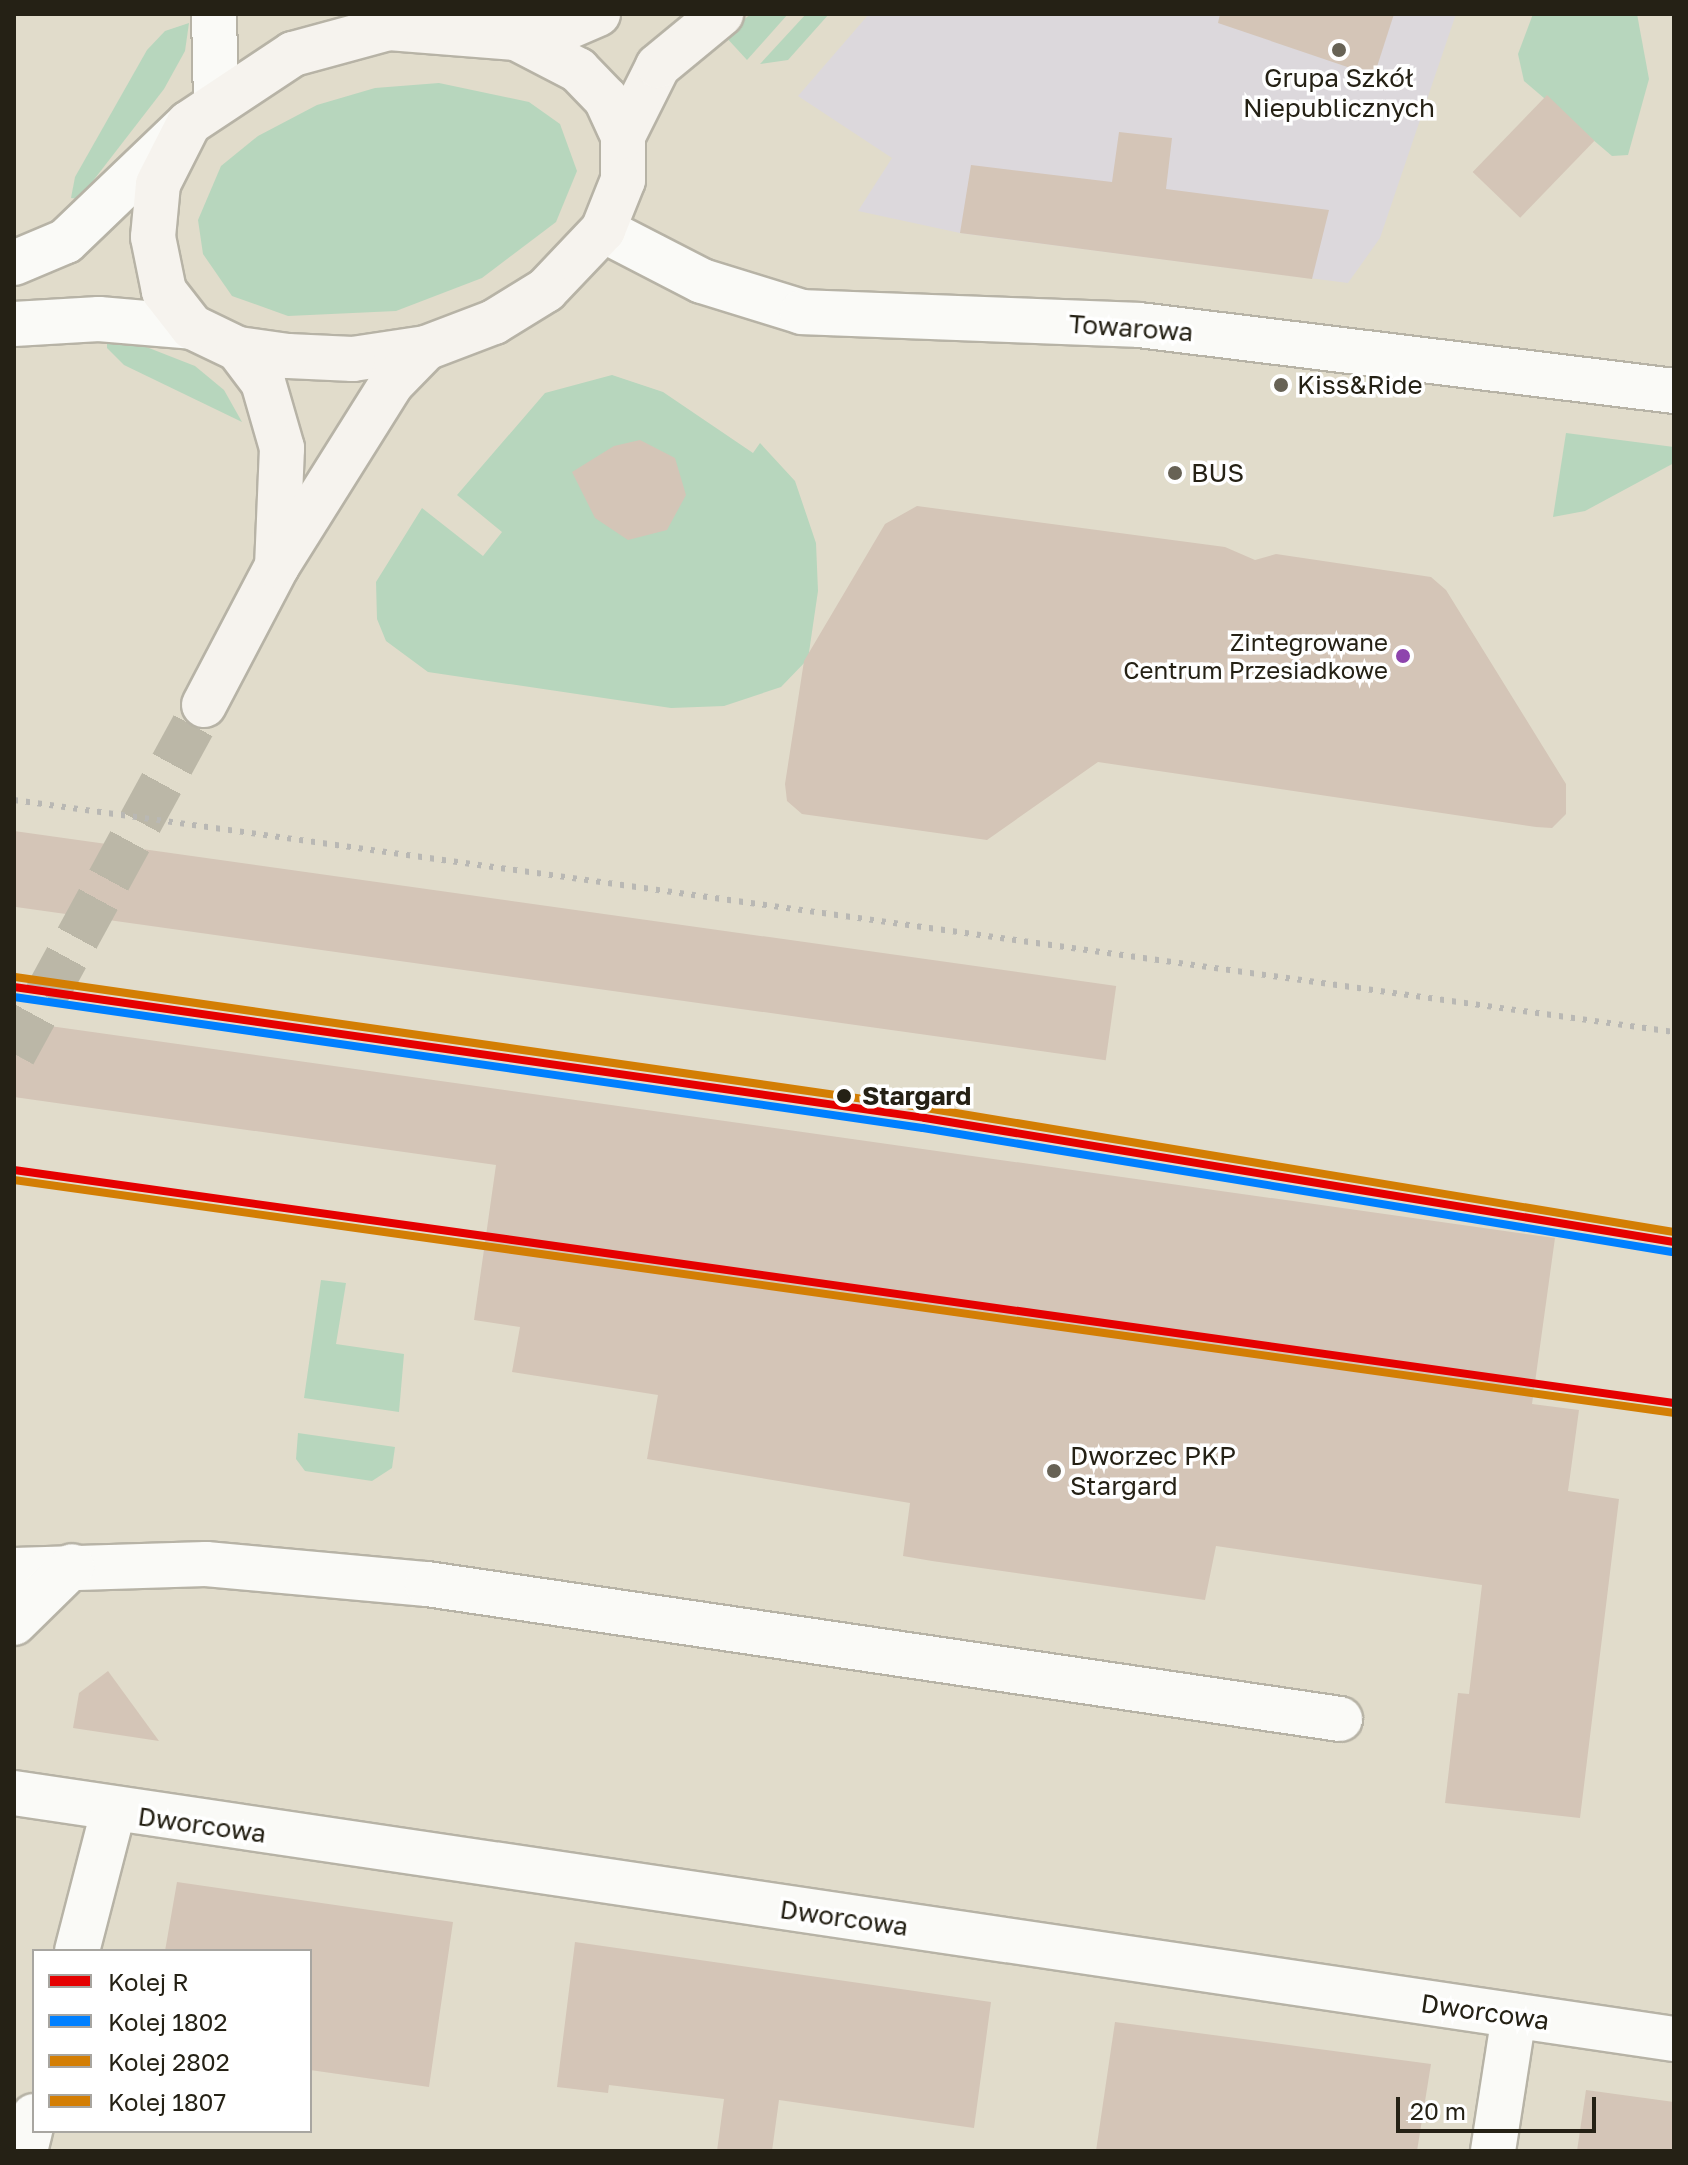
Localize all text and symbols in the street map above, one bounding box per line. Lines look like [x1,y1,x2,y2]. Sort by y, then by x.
marker: Grupa Szkół Niepublicznych [1330,41,1348,59]
place label: Grupa Szkół Niepublicznych [1243,62,1435,124]
street label: Towarowa [1068,308,1194,348]
place label: Kiss&Ride [1297,369,1423,401]
marker: Kiss&Ride [1272,376,1290,394]
place label: BUS [1191,457,1244,489]
marker: BUS [1166,464,1184,482]
place label: Zintegrowane Centrum Przesiadkowe [1123,628,1388,684]
marker: Zintegrowane Centrum Przesiadkowe [1395,648,1411,664]
place label: Stargard [862,1080,971,1112]
marker: Stargard [833,1085,855,1107]
place label: Dworzec PKP Stargard [1070,1440,1236,1502]
marker: Dworzec PKP Stargard [1045,1462,1063,1480]
street label: Dworcowa [136,1801,268,1849]
street label: Dworcowa [778,1894,910,1942]
legend [32,1949,312,2133]
text: Kolej R [108,1967,189,1996]
street label: Dworcowa [1419,1988,1551,2036]
text: Kolej 1802 [108,2007,227,2036]
text: Kolej 2802 [108,2047,230,2076]
scale bar [1400,2081,1600,2131]
text: Kolej 1807 [108,2087,226,2116]
text: 20 m [1410,2096,1466,2125]

